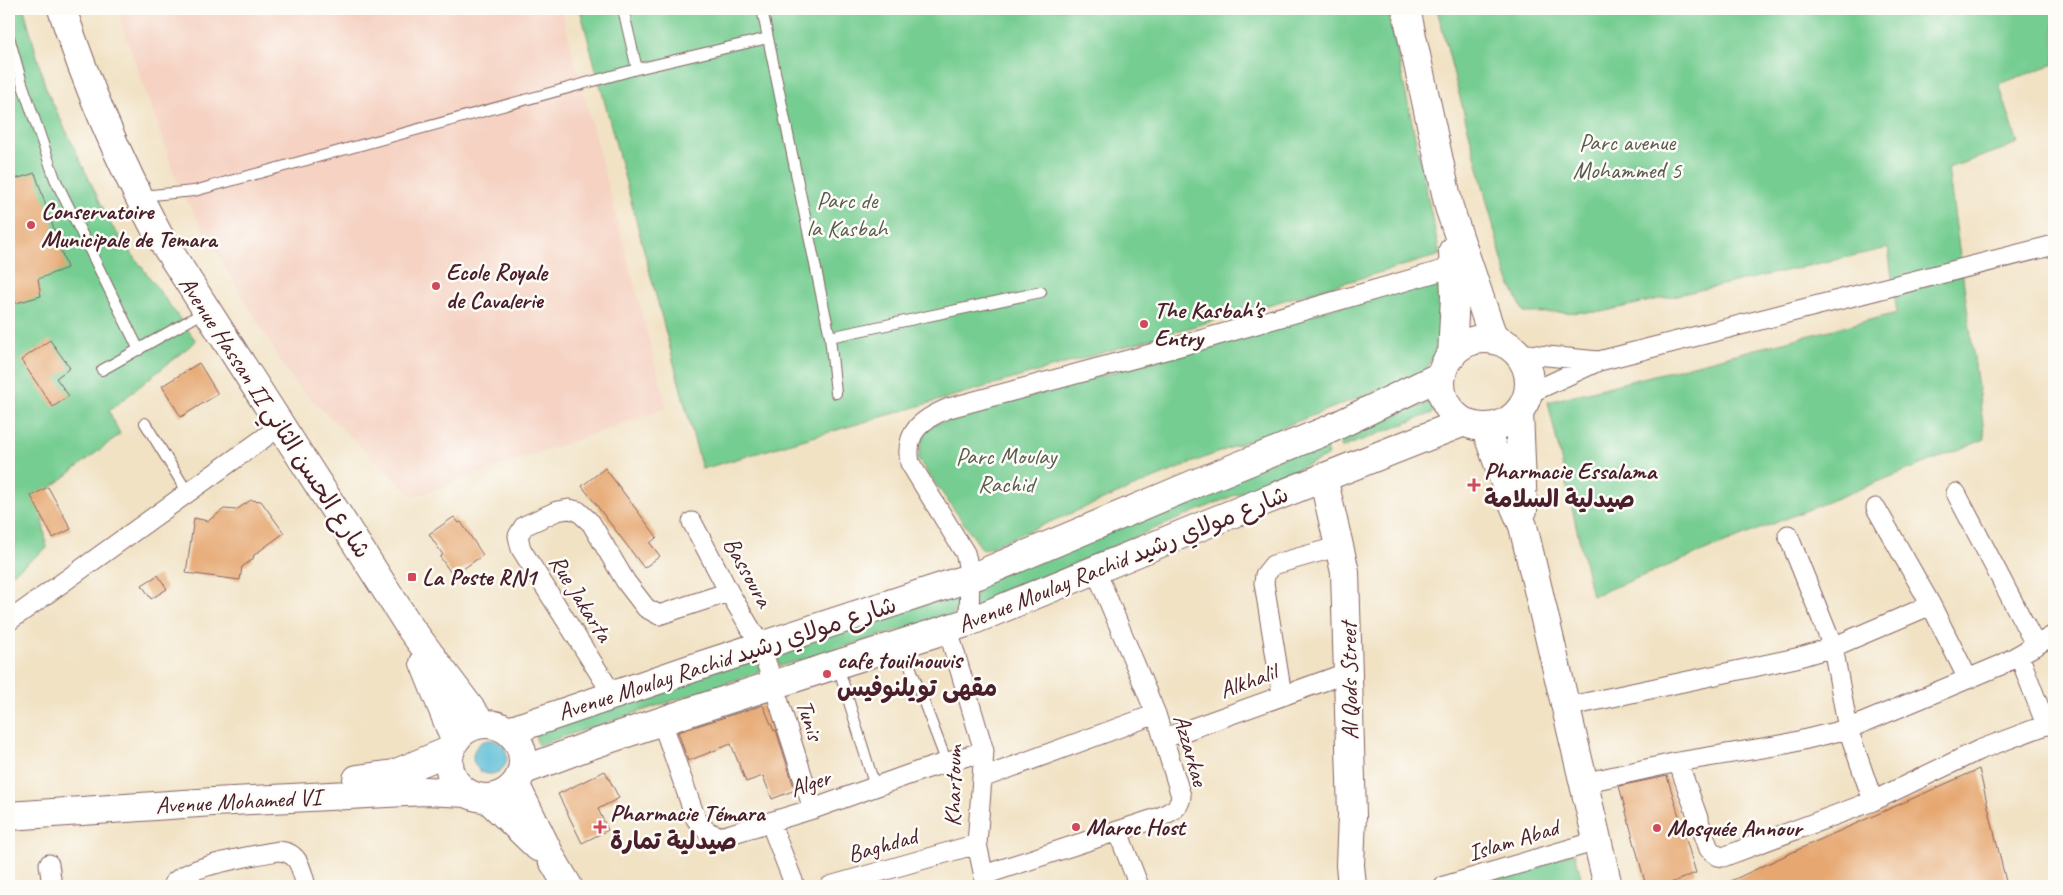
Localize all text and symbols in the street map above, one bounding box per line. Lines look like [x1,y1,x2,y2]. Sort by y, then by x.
park label: Parc avenue Mohammed 5 [1573,127,1682,185]
park label: Parc de la Kasbah [807,185,889,243]
place label: Conservatoire Municipale de Temara [41,196,219,254]
marker: Conservatoire Municipale de Temara [25,219,37,231]
place label: Ecole Royale de Cavalerie [446,257,549,315]
street label: Avenue Hassan II شارع الحسن الثاني [167,270,378,567]
marker: Ecole Royale de Cavalerie [430,280,442,292]
place label: The Kasbah's Entry [1154,295,1266,353]
marker: The Kasbah's Entry [1138,318,1150,330]
park label: Parc Moulay Rachid [956,441,1058,499]
place label: Pharmacie Essalama صيدلية السلامة [1484,456,1658,514]
street label: Avenue Moulay Rachid شارع مولاي رشيد [953,479,1294,641]
marker: Pharmacie Essalama صيدلية السلامة [1468,479,1480,491]
street label: Bassoura [716,532,780,614]
street label: Rue Jakarta [542,549,620,648]
place label: La Poste RN1 [422,562,539,592]
marker: La Poste RN1 [406,571,418,583]
street label: Avenue Moulay Rachid شارع مولاي رشيد [554,589,901,729]
street label: Al Qods Street [1333,619,1365,740]
place label: cafe touilnouvis مقهى تويلنوفيس [837,645,997,704]
street label: Alkhalil [1215,655,1284,705]
marker: cafe touilnouvis مقهى تويلنوفيس [821,668,833,680]
street label: Tunis [789,696,831,746]
street label: Azzarkae [1167,711,1216,791]
street label: Khartoum [937,743,969,827]
street label: Alger [786,761,837,804]
street label: Avenue Mohamed VI [155,781,327,820]
place label: Pharmacie Témara صيدلية تمارة [610,798,767,856]
street label: Islam Abad [1464,811,1565,868]
place label: Maroc Host [1086,812,1188,842]
place label: Mosquée Annour [1667,813,1804,843]
street label: Baghdad [844,820,924,869]
marker: Pharmacie Témara صيدلية تمارة [594,821,606,833]
marker: Maroc Host [1070,821,1082,833]
marker: Mosquée Annour [1651,822,1663,834]

